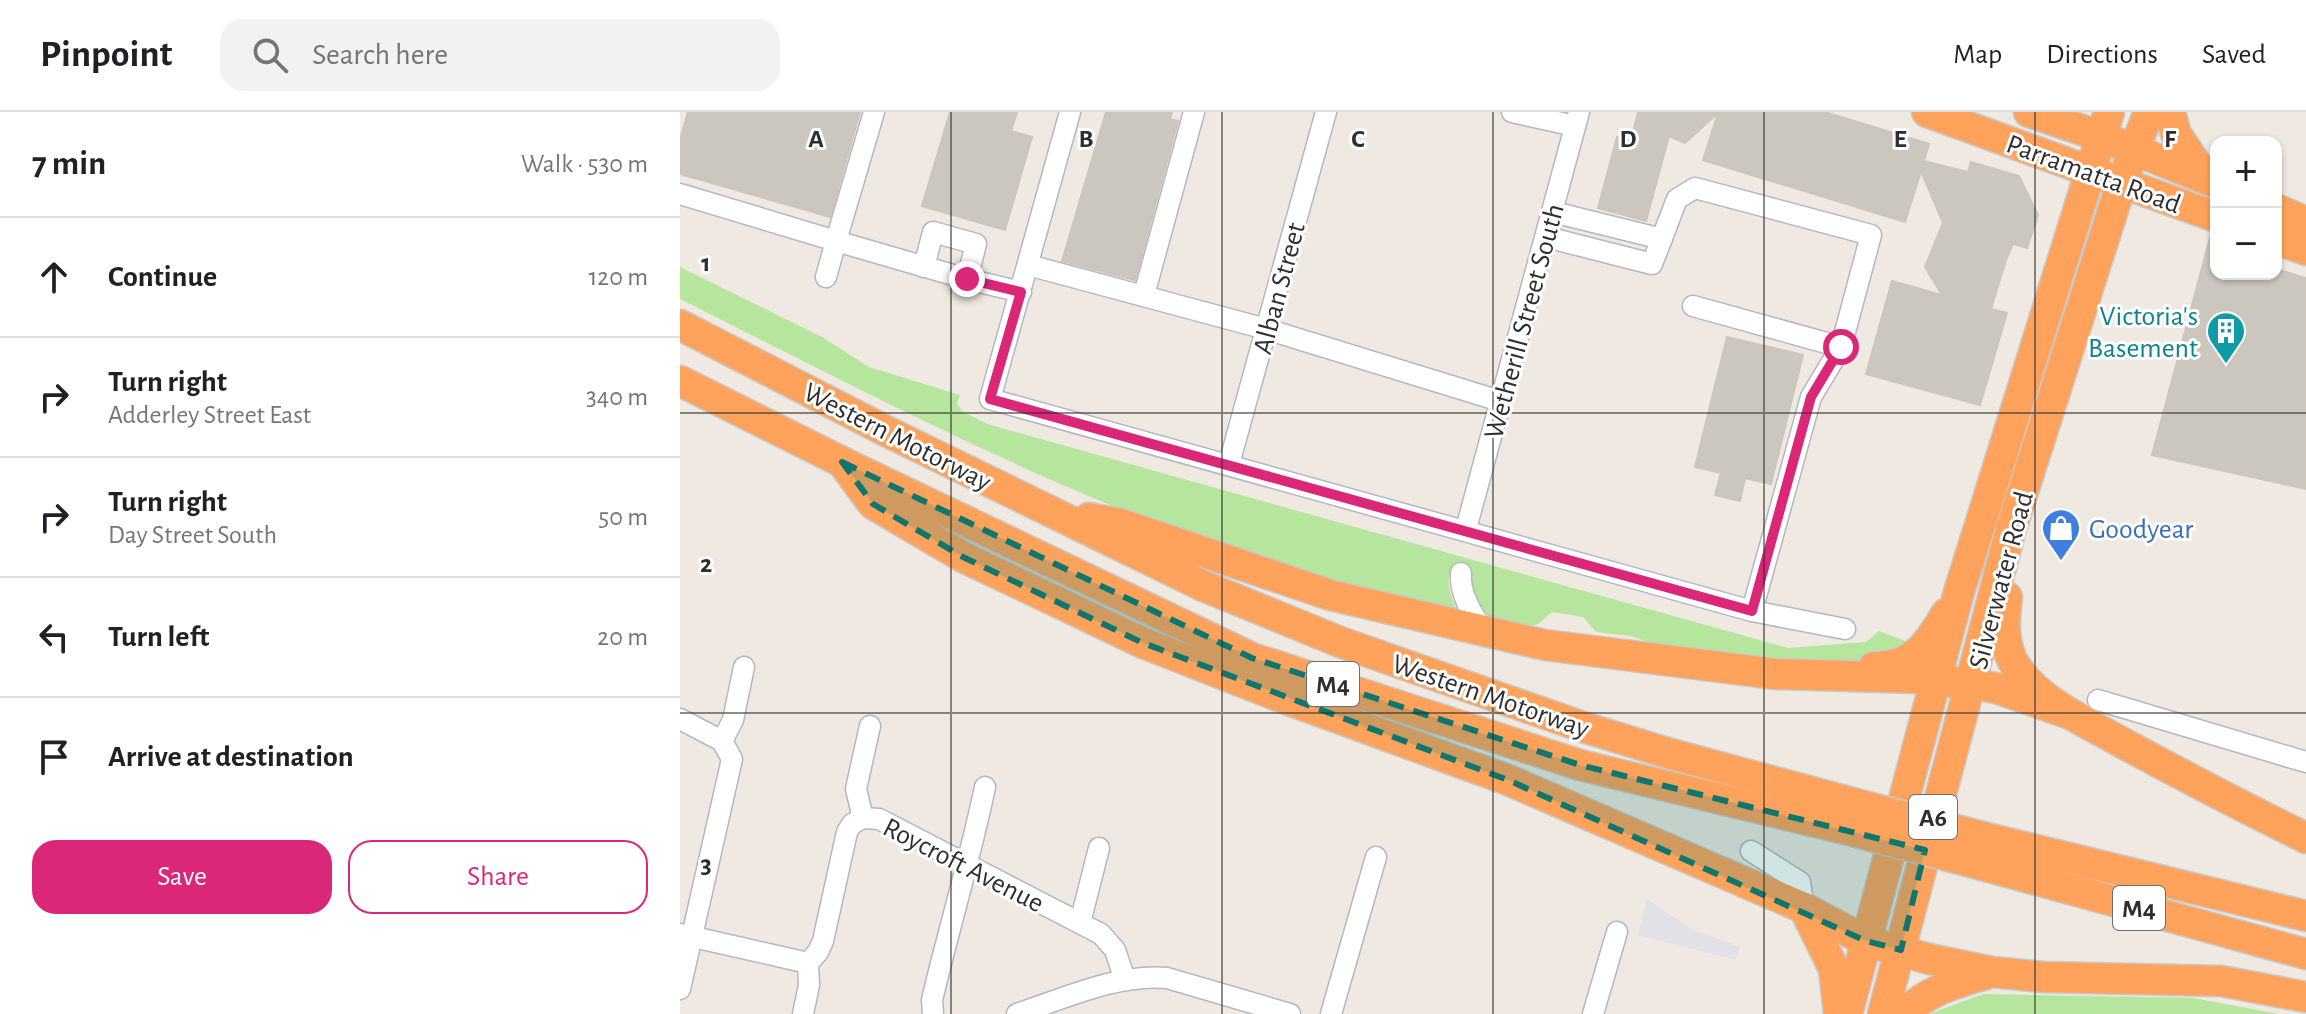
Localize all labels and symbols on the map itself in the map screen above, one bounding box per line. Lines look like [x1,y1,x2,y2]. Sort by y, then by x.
text: A [808,126,824,152]
text: B [1078,126,1094,152]
text: C [1351,126,1365,152]
text: D [1619,126,1637,152]
text: E [1893,126,1907,152]
text: F [2164,126,2177,152]
street label: Parramatta Road [2002,130,2184,219]
street label: Wetherill Street South [1480,201,1570,442]
street label: Alban Street [1249,220,1311,357]
text: 1 [701,250,711,276]
route end [949,261,985,297]
place label: Victoria's Basement [2088,303,2198,363]
building icon: Victoria's Basement [2205,310,2247,365]
route start [1823,329,1859,365]
street label: Western Motorway [799,378,995,497]
street label: Silverwater Road [1965,489,2039,672]
shop icon: Goodyear [2040,507,2082,562]
place label: Goodyear [2089,516,2193,544]
text: 2 [700,551,712,577]
street label: Western Motorway [1388,650,1592,744]
road number: M4 [1307,662,1359,706]
road number: A6 [1909,795,1957,839]
street label: Roycroft Avenue [878,813,1048,918]
text: 3 [700,852,712,878]
road number: M4 [2113,886,2165,930]

